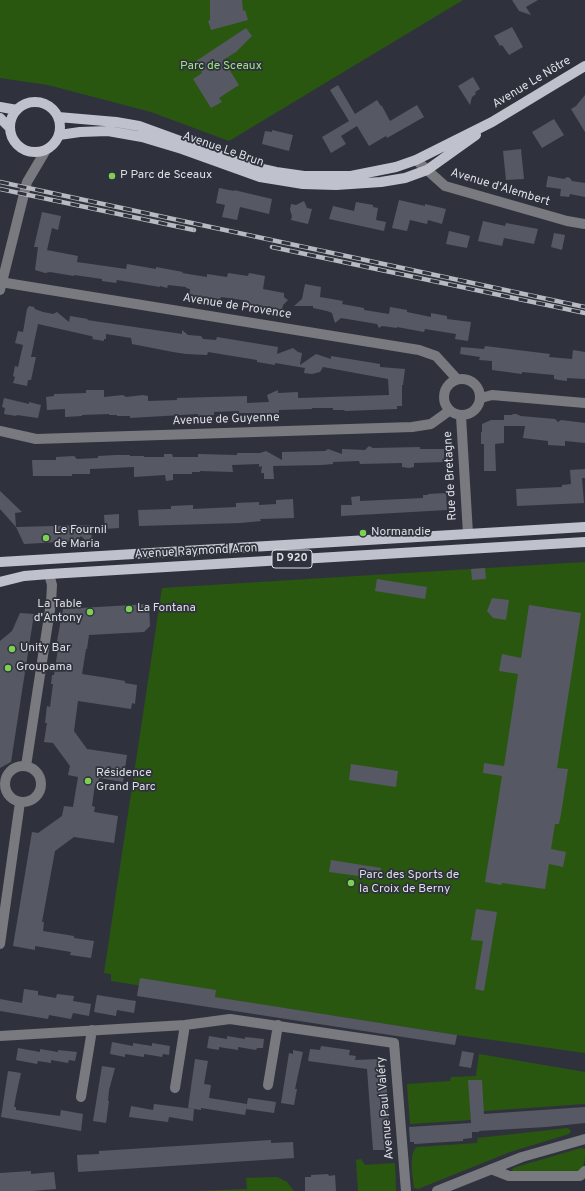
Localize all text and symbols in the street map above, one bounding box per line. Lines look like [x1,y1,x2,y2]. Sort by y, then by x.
street label: Avenue Le Nôtre [490,54,574,112]
park label: Parc de Sceaux [180,60,262,74]
street label: Avenue Le Brun [180,129,266,171]
street label: Avenue d'Alembert [449,166,551,210]
place label: P Parc de Sceaux [120,169,212,183]
marker: P Parc de Sceaux [107,171,117,181]
street label: Avenue de Provence [182,291,292,323]
street label: Avenue de Guyenne [172,411,280,429]
street label: Rue de Bretagne [441,431,461,521]
place label: Le Fournil de Maria [54,524,107,552]
place label: Normandie [371,526,431,540]
marker: Normandie [358,528,368,538]
marker: Le Fournil de Maria [41,533,51,543]
street label: Avenue Raymond Aron [134,542,258,562]
road number: D 920 [272,550,312,568]
place label: La Table d'Antony [34,598,82,626]
place label: La Fontana [137,602,196,616]
marker: La Fontana [124,604,134,614]
marker: La Table d'Antony [85,607,95,617]
place label: Unity Bar [20,642,71,656]
marker: Unity Bar [7,644,17,654]
place label: Groupama [16,661,72,675]
marker: Groupama [3,663,13,673]
place label: Résidence Grand Parc [96,767,156,795]
marker: Résidence Grand Parc [83,776,93,786]
place label: Parc des Sports de la Croix de Berny [359,869,459,897]
marker: Parc des Sports de la Croix de Berny [346,878,356,888]
street label: Avenue Paul Valéry [374,1056,398,1160]

